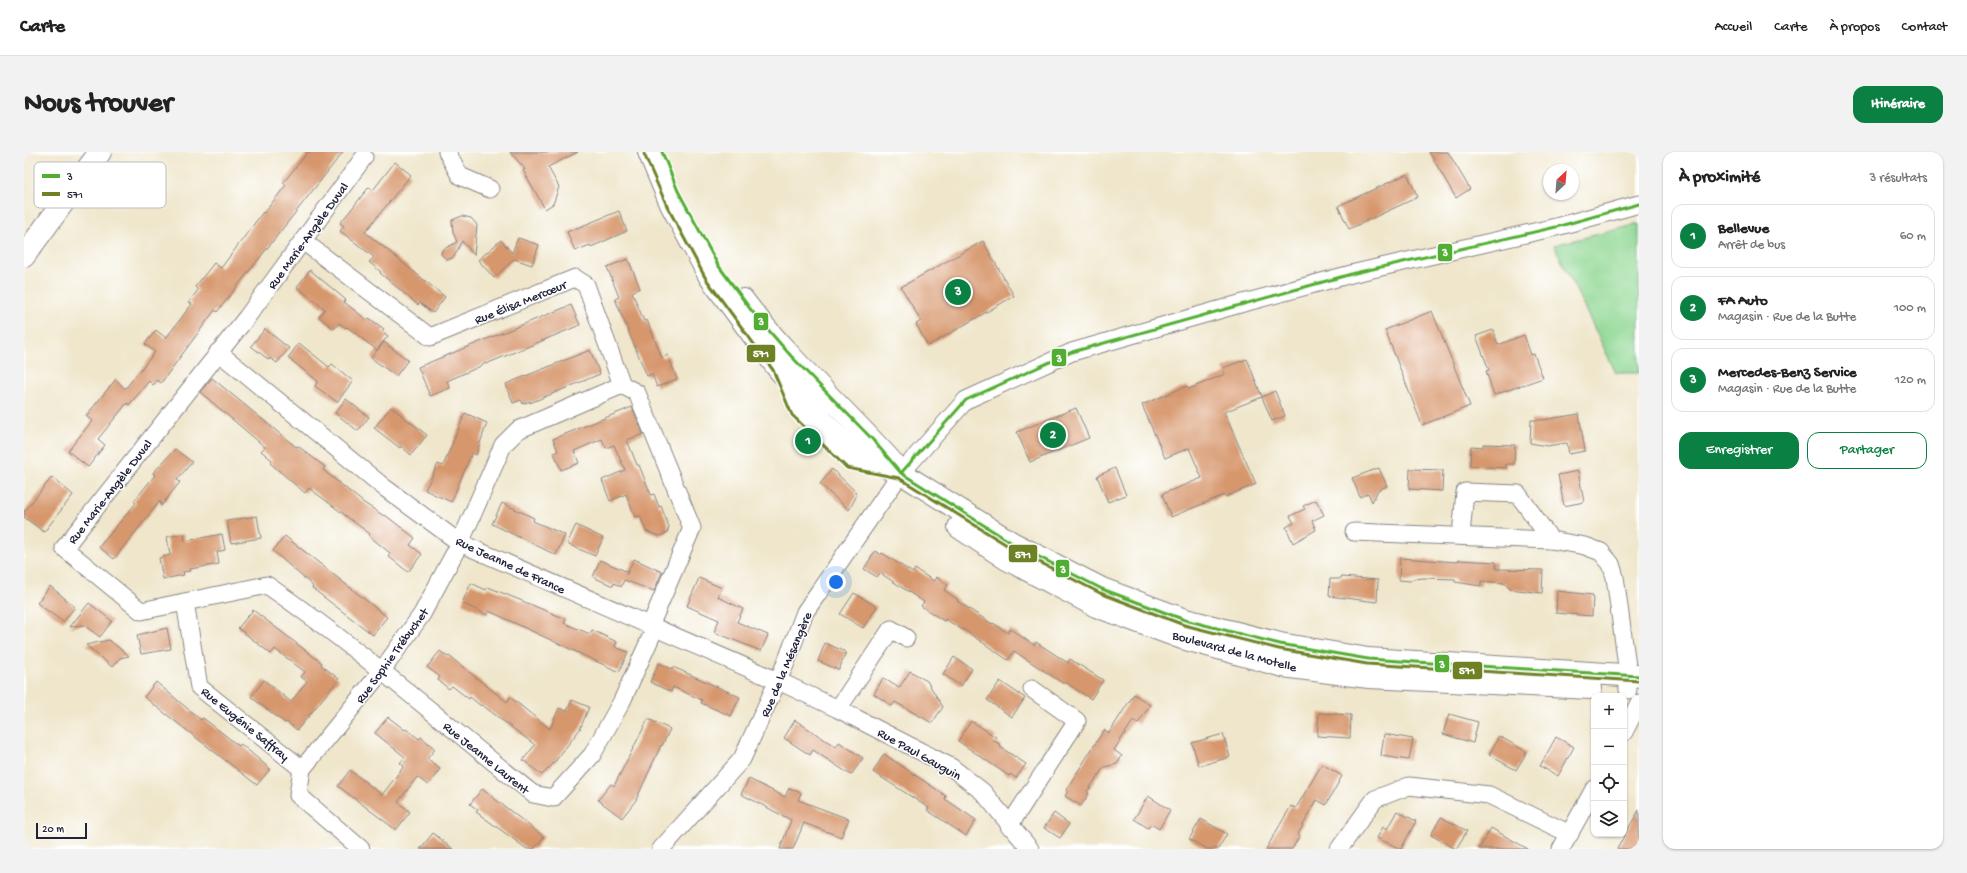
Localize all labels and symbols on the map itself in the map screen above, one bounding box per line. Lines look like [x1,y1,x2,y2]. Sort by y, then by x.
legend [34,162,166,208]
north arrow [1543,164,1579,200]
text: 3 [66,172,73,184]
street label: Rue Marie-Angèle Duval [265,180,353,293]
text: 571 [67,190,83,202]
line badge: 3 [1437,243,1453,262]
text: 3 [1441,248,1448,260]
street label: Rue Élisa Mercœur [472,277,570,329]
pin: 3 [945,277,971,307]
line badge: 3 [753,312,769,331]
text: 3 [757,317,764,329]
line badge: 571 [746,344,776,363]
line badge: 3 [1051,348,1067,367]
text: 571 [753,349,769,361]
text: 3 [1055,354,1062,366]
pin: 2 [1040,420,1066,450]
pin: 1 [795,426,821,456]
street label: Rue Marie-Angèle Duval [66,437,156,548]
street label: Rue Jeanne de France [453,534,567,598]
line badge: 571 [1008,544,1038,563]
text: 571 [1015,550,1031,562]
line badge: 3 [1055,559,1070,578]
text: 3 [1059,565,1066,577]
your location [826,572,846,592]
street label: Rue Sophie Trébuchet [353,605,434,707]
street label: Rue de la Mésangère [758,610,816,720]
street label: Boulevard de la Motelle [1170,628,1298,676]
line badge: 3 [1434,654,1450,673]
text: 3 [1438,660,1445,672]
line badge: 571 [1452,661,1483,680]
text: 571 [1459,666,1475,678]
street label: Rue Eugénie Saffray [197,685,292,766]
street label: Rue Jeanne Laurent [439,720,533,799]
street label: Rue Paul Gauguin [874,726,964,785]
scale bar [36,821,87,840]

